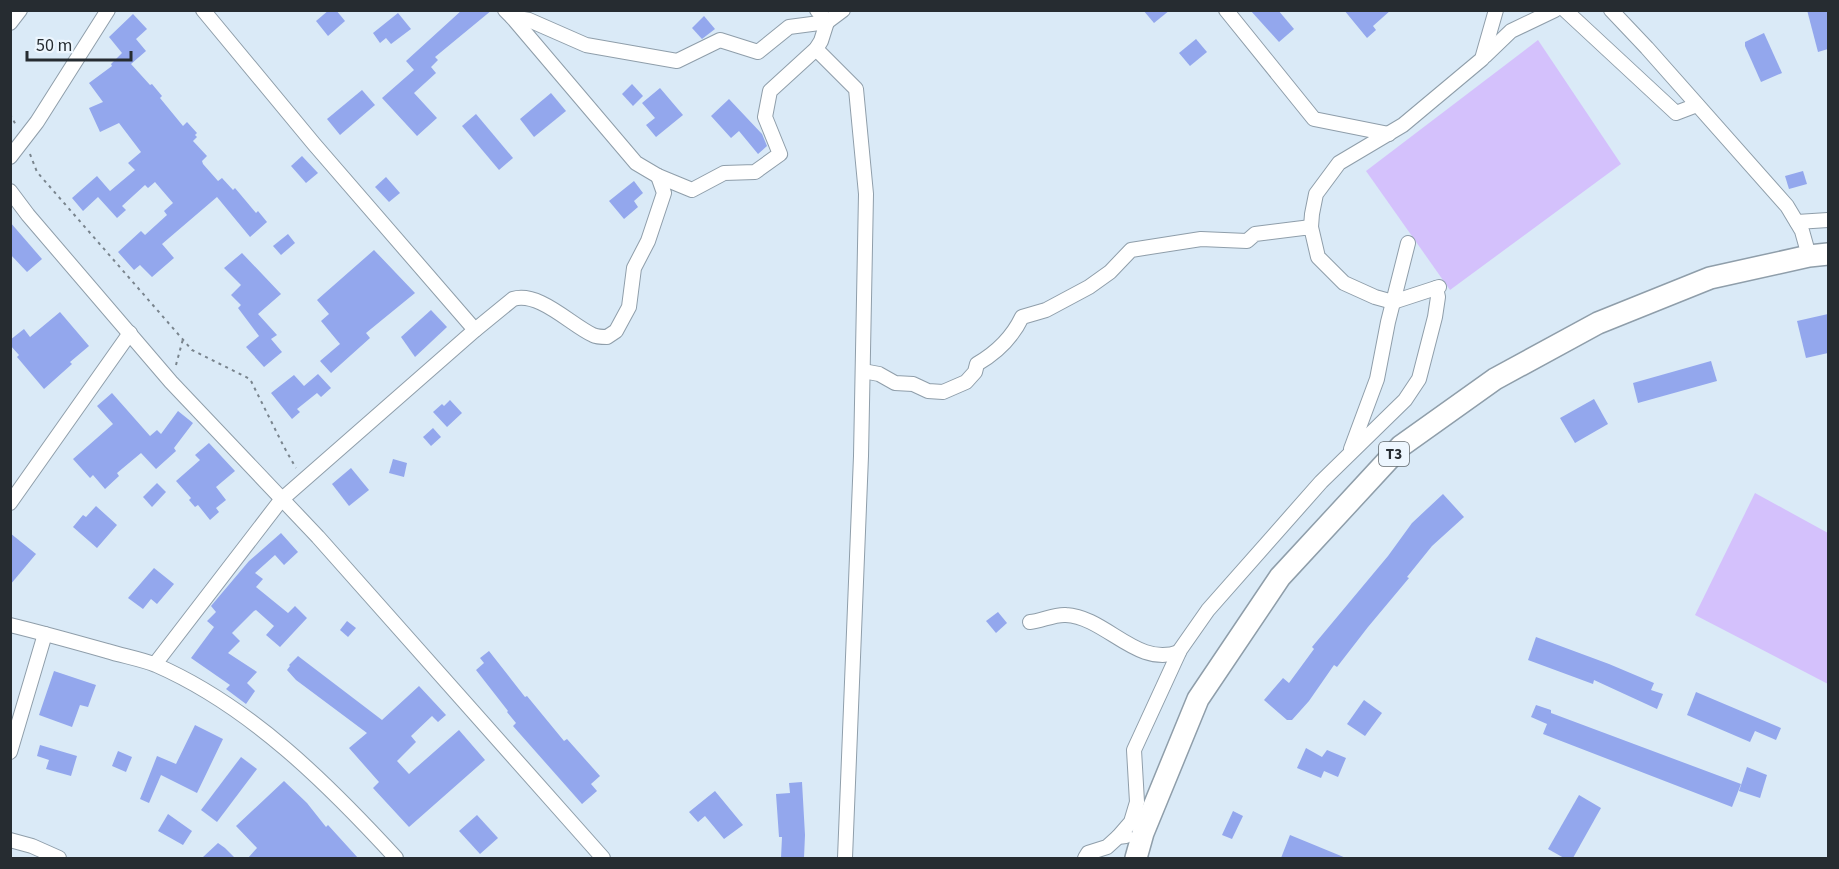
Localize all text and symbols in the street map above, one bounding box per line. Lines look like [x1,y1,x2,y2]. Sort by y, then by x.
scale bar [27,24,130,62]
text: 50 m [36,33,72,58]
road number: T3 [1379,442,1409,466]

